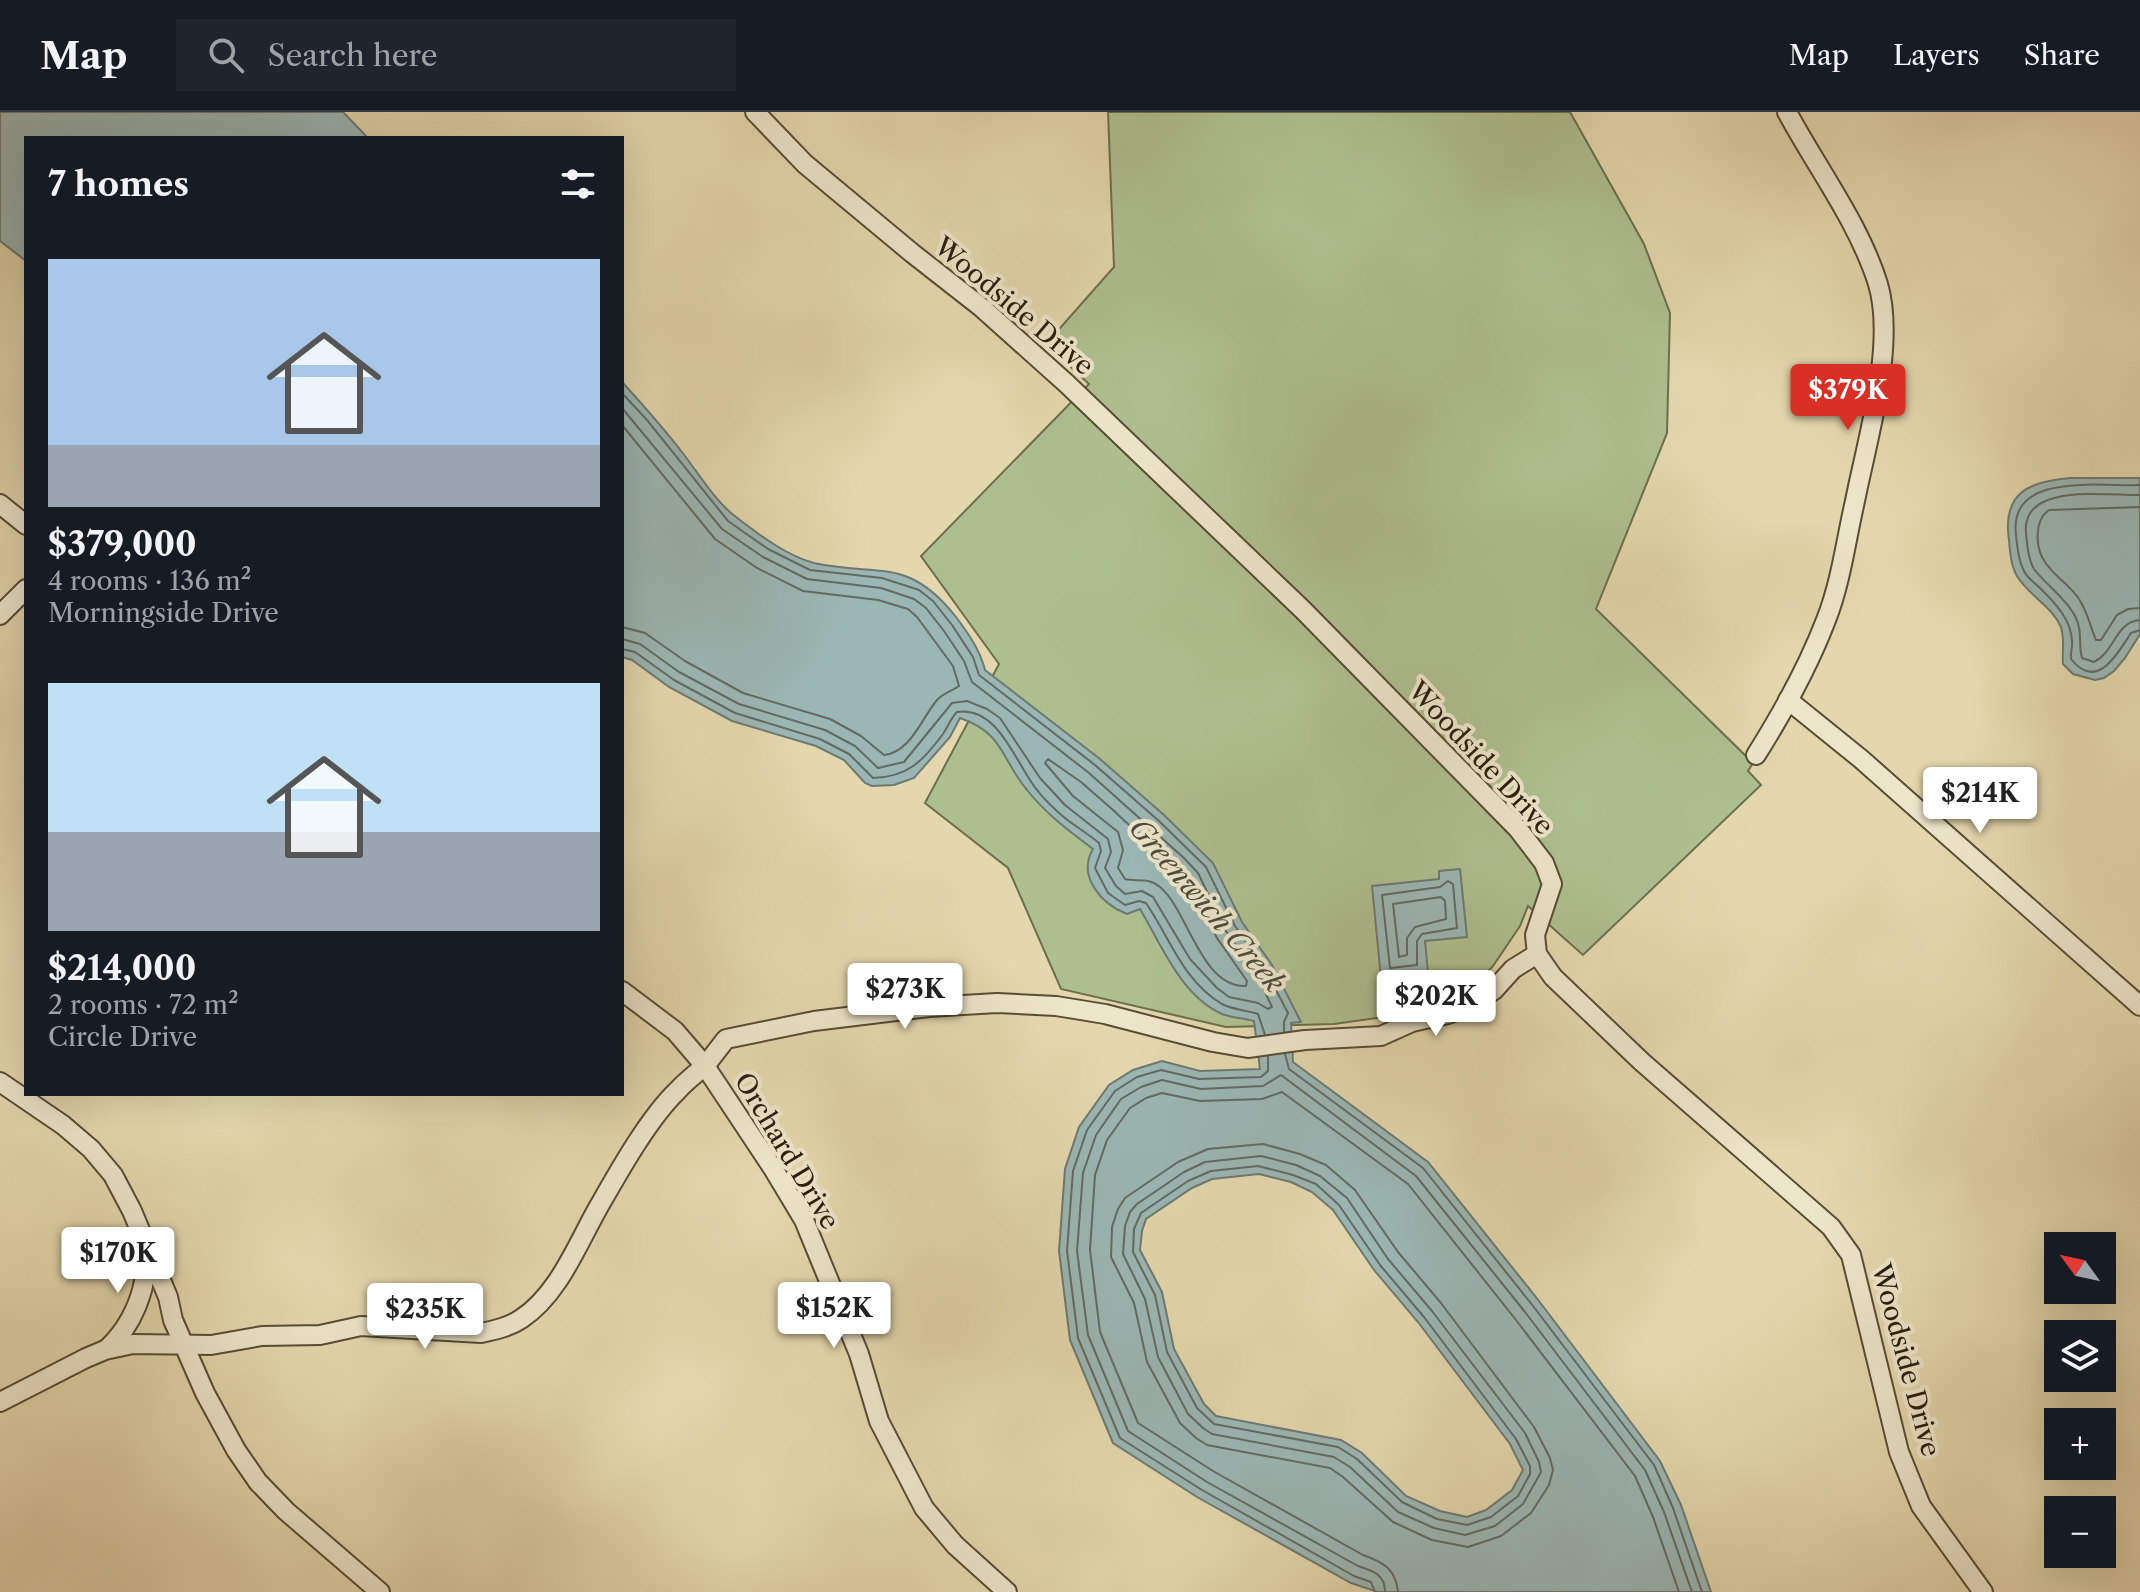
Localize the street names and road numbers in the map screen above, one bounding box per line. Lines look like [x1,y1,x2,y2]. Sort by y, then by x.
street label: Woodside Drive [927,229,1100,382]
street label: Woodside Drive [1401,674,1560,841]
street label: Orchard Drive [728,1067,846,1235]
street label: Woodside Drive [1865,1259,1947,1460]

